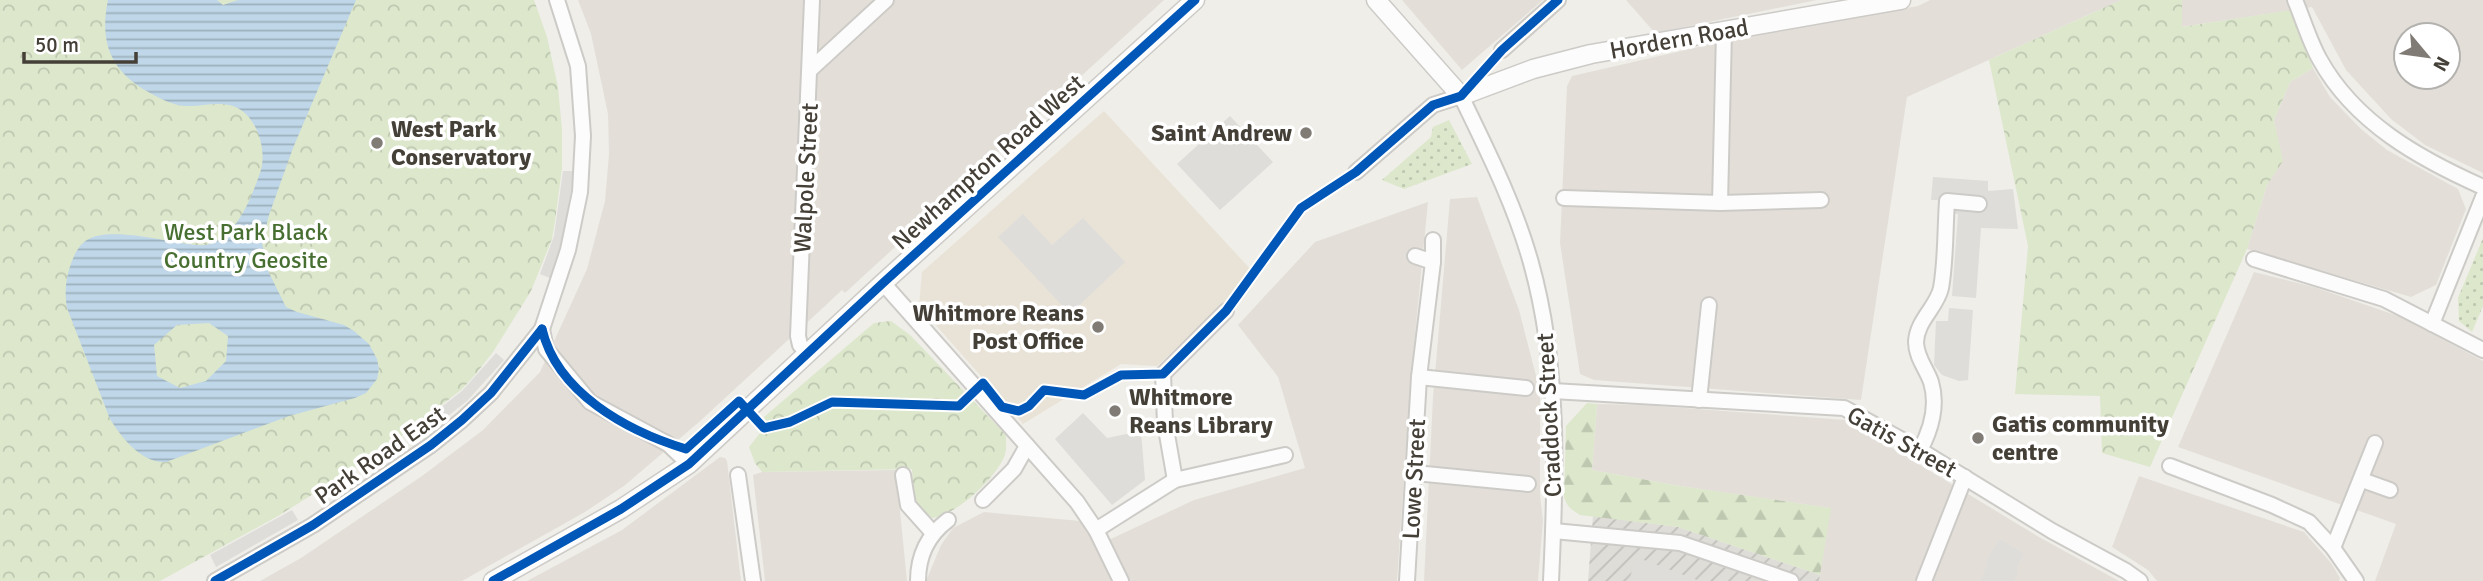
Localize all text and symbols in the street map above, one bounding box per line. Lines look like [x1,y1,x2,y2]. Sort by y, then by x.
street label: Hordern Road [1607,12,1751,66]
scale bar [24,21,136,65]
north arrow [2392,21,2462,91]
text: 50 m [35,32,79,58]
text: N [2427,52,2455,75]
street label: Newhampton Road West [886,68,1090,256]
street label: Walpole Street [787,102,825,254]
place label: West Park Conservatory [391,114,531,172]
place label: Saint Andrew [1151,118,1293,148]
marker: Saint Andrew [1298,125,1314,141]
marker: West Park Conservatory [369,135,385,151]
park label: West Park Black Country Geosite [164,217,328,275]
place label: Whitmore Reans Post Office [913,298,1084,356]
marker: Whitmore Reans Post Office [1090,319,1106,335]
street label: Craddock Street [1530,332,1568,498]
place label: Whitmore Reans Library [1129,382,1273,440]
street label: Park Road East [309,399,451,511]
street label: Gatis Street [1842,400,1962,484]
marker: Whitmore Reans Library [1107,403,1123,419]
place label: Gatis community centre [1992,409,2169,467]
street label: Lowe Street [1396,418,1432,540]
marker: Gatis community centre [1970,430,1986,446]

